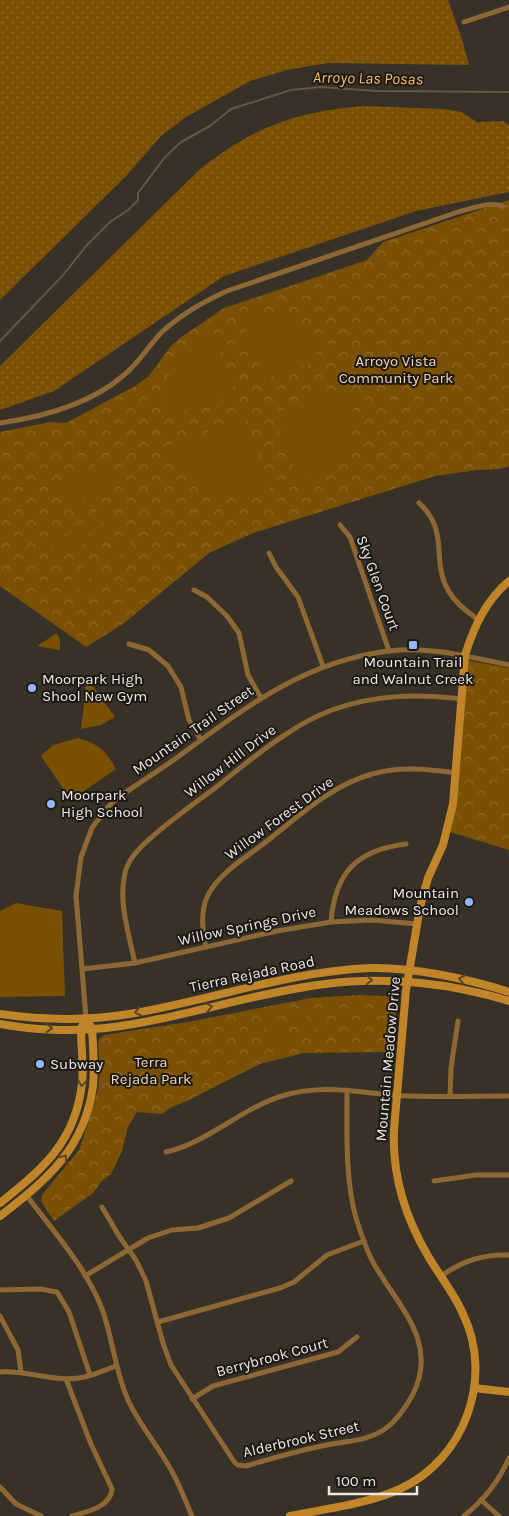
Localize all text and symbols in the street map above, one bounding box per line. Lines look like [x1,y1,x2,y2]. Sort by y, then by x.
water label: Arroyo Las Posas [313,68,424,88]
park label: Arroyo Vista Community Park [339,352,453,387]
street label: Sky Glen Court [353,533,404,633]
marker: Mountain Trail and Walnut Creek [407,639,419,651]
place label: Mountain Trail and Walnut Creek [353,653,473,688]
place label: Moorpark High Shool New Gym [42,670,147,705]
street label: Mountain Trail Street [129,681,257,779]
marker: Moorpark High Shool New Gym [26,682,38,694]
street label: Willow Hill Drive [180,721,280,801]
street label: Willow Forest Drive [221,773,337,863]
place label: Moorpark High School [61,786,143,821]
marker: Moorpark High School [45,798,57,810]
place label: Mountain Meadows School [344,884,459,919]
marker: Mountain Meadows School [463,896,475,908]
street label: Willow Springs Drive [176,903,318,949]
street label: Tierra Rejada Road [188,952,316,996]
one-way arrow [365,975,373,986]
one-way arrow [457,975,466,985]
street label: Mountain Meadow Drive [372,976,404,1142]
one-way arrow [204,1002,213,1013]
one-way arrow [133,1006,142,1017]
one-way arrow [45,1023,53,1034]
park label: Terra Rejada Park [111,1053,192,1088]
place label: Subway [50,1055,103,1073]
marker: Subway [34,1058,46,1070]
one-way arrow [76,1079,87,1087]
one-way arrow [58,1155,66,1164]
street label: Berrybrook Court [214,1333,330,1381]
street label: Alderbrook Street [241,1417,361,1461]
scale bar [329,1464,416,1496]
text: 100 m [336,1472,376,1490]

